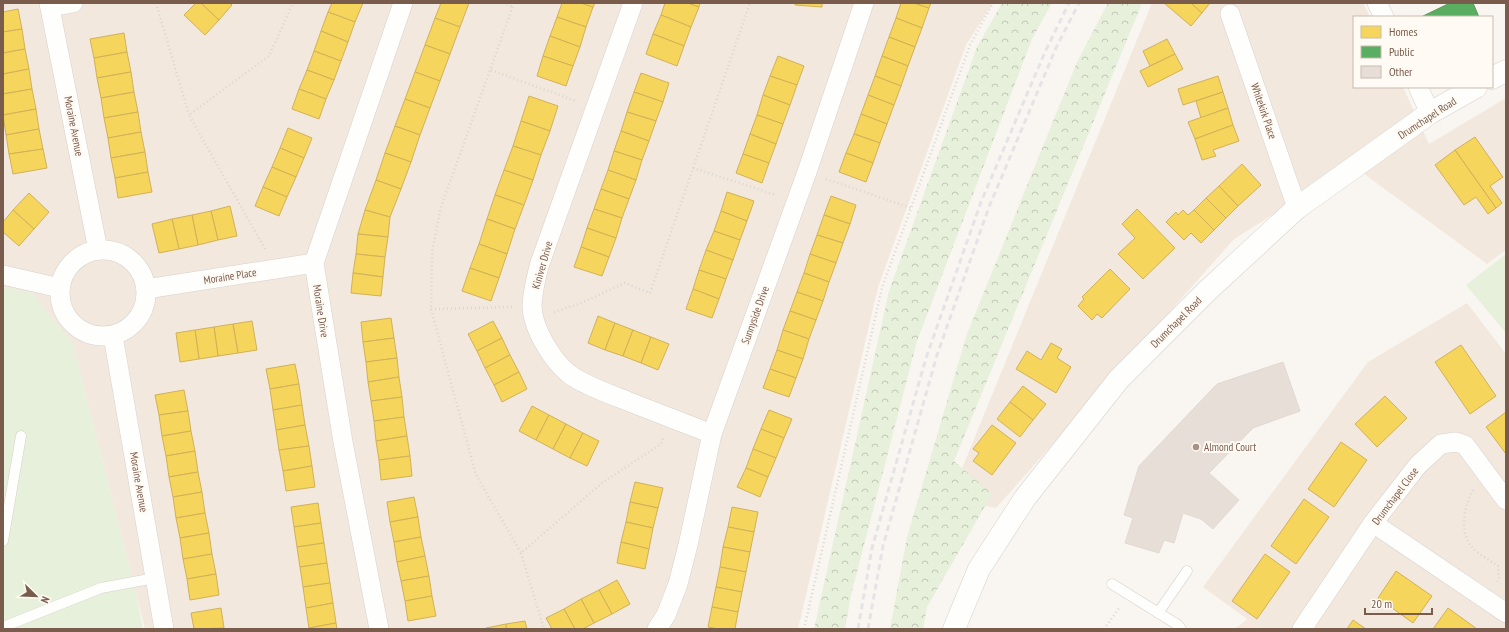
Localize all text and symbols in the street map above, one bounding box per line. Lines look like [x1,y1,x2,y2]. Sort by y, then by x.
legend [1353,16,1493,88]
text: Homes [1389,24,1417,39]
text: Public [1389,44,1415,59]
text: Other [1389,64,1413,79]
street label: Whitekirk Place [1248,81,1280,141]
street label: Drumchapel Road [1395,94,1459,142]
street label: Moraine Avenue [61,95,87,158]
street label: Kiniver Drive [528,239,556,291]
street label: Moraine Place [202,265,258,287]
street label: Moraine Drive [310,284,332,339]
street label: Sunnyside Drive [738,284,772,346]
street label: Drumchapel Road [1147,293,1205,351]
place label: Almond Court [1204,440,1256,454]
marker: Almond Court [1191,442,1201,452]
street label: Moraine Avenue [127,451,151,514]
street label: Drumchapel Close [1369,464,1422,528]
north arrow [16,576,56,616]
scale bar [1365,590,1432,616]
text: N [38,594,53,605]
text: 20 m [1371,596,1392,611]

